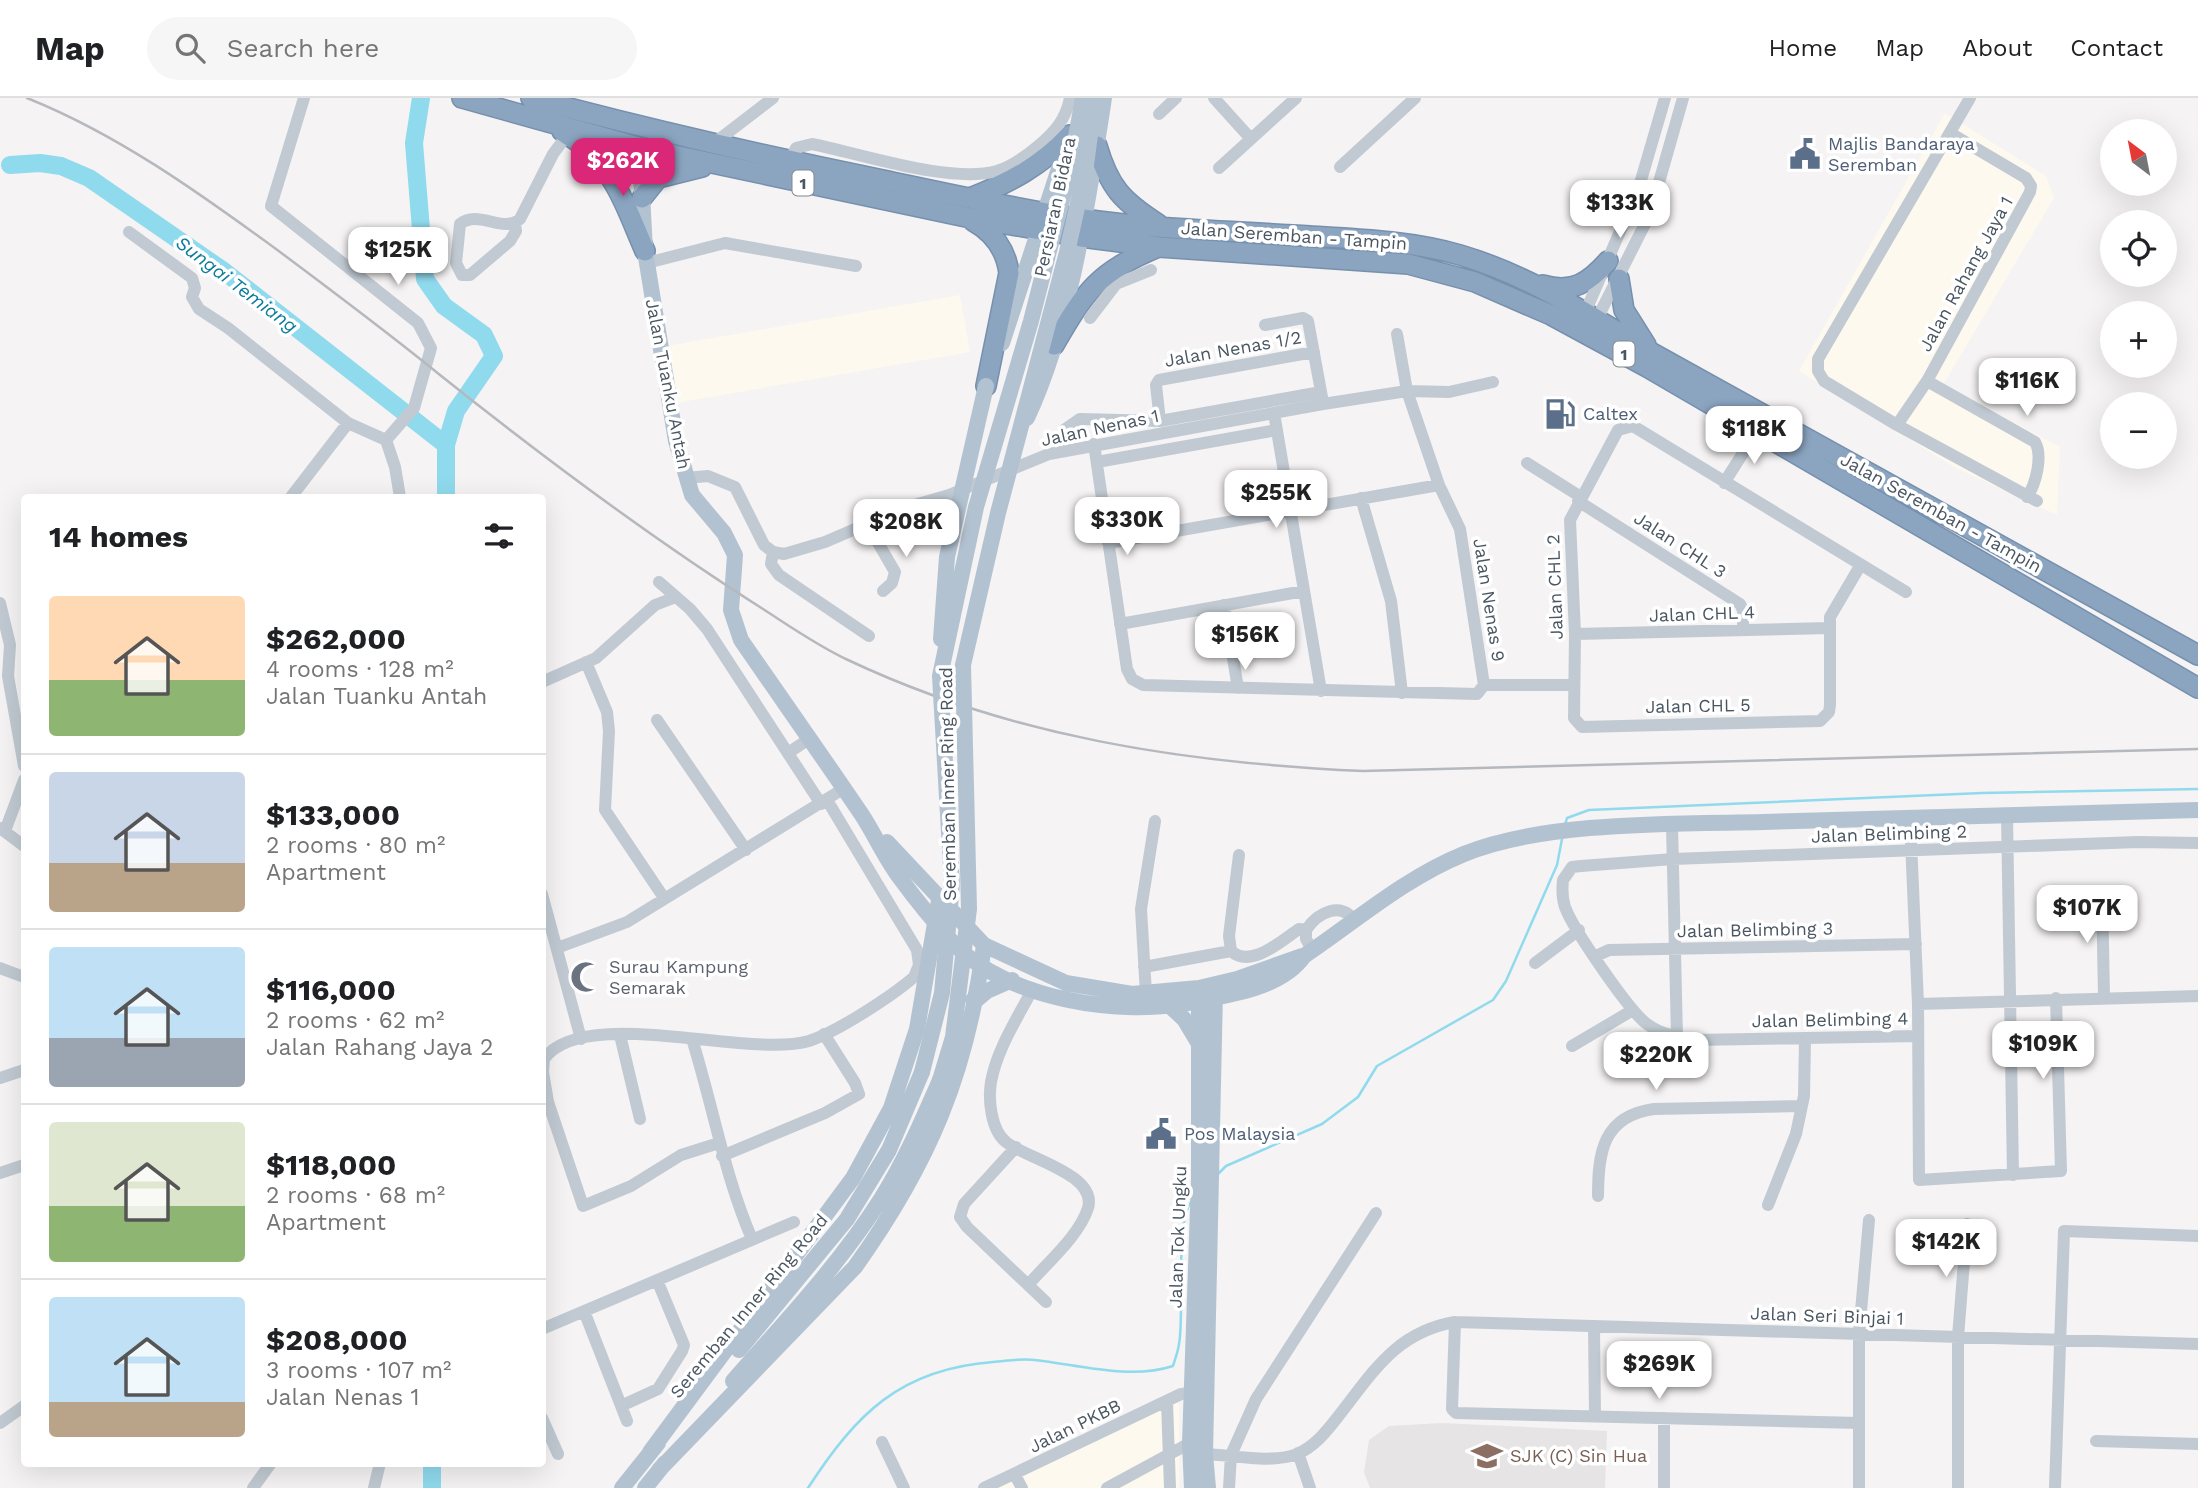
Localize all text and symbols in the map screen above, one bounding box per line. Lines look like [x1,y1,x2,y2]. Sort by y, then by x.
search box [147,17,637,80]
text: Map [35,29,105,68]
icon: search [171,29,209,67]
text: Search here [227,33,379,63]
text: Home [1769,34,1837,62]
text: Map [1875,34,1924,62]
text: About [1962,34,2032,62]
text: Contact [2070,34,2163,62]
north arrow [2100,119,2177,196]
map controls [2100,119,2177,469]
place label: Majlis Bandaraya Seremban [1828,133,1975,175]
street label: Persiaran Bidara [1029,135,1080,279]
public building icon: Majlis Bandaraya Seremban [1788,137,1822,171]
pin: $262K [574,139,672,198]
text: $262K [587,147,659,174]
road number: 1 [792,170,814,195]
pin: $133K [1571,180,1669,240]
text: $133K [1586,189,1654,216]
street label: Jalan Rahang Jaya 1 [1914,193,2017,355]
button: locate [2100,210,2177,287]
street label: Jalan Seremban - Tampin [1180,217,1408,254]
pin: $125K [349,228,447,287]
water label: Sungai Temiang [171,231,302,338]
text: $125K [364,236,432,263]
street label: Jalan Tuanku Antah [642,297,695,471]
button: + [2100,301,2177,378]
street label: Jalan Nenas 1/2 [1163,326,1303,371]
road number: 1 [1614,342,1634,366]
pin: $116K [1978,358,2076,418]
text: $116K [1995,367,2059,394]
button: − [2100,392,2177,469]
fuel station icon: Caltex [1543,397,1577,431]
place label: Caltex [1583,403,1638,424]
street label: Jalan Nenas 1 [1039,405,1161,450]
pin: $118K [1705,406,1803,466]
text: $118K [1722,415,1786,442]
street label: Jalan Seremban - Tampin [1837,448,2045,577]
pin: $255K [1227,470,1325,530]
text: $255K [1240,479,1312,506]
pin: $330K [1078,498,1176,557]
pin: $208K [857,500,955,559]
text: $330K [1091,506,1163,533]
street label: Jalan CHL 3 [1630,507,1730,582]
text: $208K [869,508,943,535]
icon: filters [480,517,518,555]
text: 14 homes [49,519,188,554]
street label: Jalan CHL 2 [1542,534,1567,640]
street label: Jalan Nenas 9 [1469,537,1510,663]
street label: Jalan CHL 4 [1649,601,1755,626]
pin: $156K [1196,612,1294,672]
text: $262,000 [266,621,406,656]
text: $156K [1211,621,1279,648]
icon: home [105,624,189,708]
text: 4 rooms · 128 m² [266,656,454,683]
street label: Seremban Inner Ring Road [935,667,960,901]
text: Jalan Tuanku Antah [266,683,487,710]
street label: Jalan CHL 5 [1645,694,1751,717]
text: $133,000 [266,797,400,832]
icon: home [105,800,189,884]
street label: Jalan Belimbing 2 [1811,820,1967,847]
text: 2 rooms · 80 m² [266,832,445,859]
text: Apartment [266,859,386,886]
pin: $107K [2038,886,2136,945]
text: $107K [2053,894,2121,921]
street label: Jalan Belimbing 3 [1677,918,1833,941]
place label: Surau Kampung Semarak [609,956,749,998]
mosque icon: Surau Kampung Semarak [569,960,603,994]
text: $116,000 [266,972,396,1007]
icon: home [105,975,189,1059]
text: 2 rooms · 62 m² [266,1007,444,1034]
street label: Jalan Belimbing 4 [1752,1008,1908,1031]
pin: $109K [1994,1021,2092,1081]
text: $109K [2008,1030,2078,1057]
pin: $220K [1607,1032,1705,1092]
text: Jalan Rahang Jaya 2 [266,1034,493,1061]
text: $220K [1620,1041,1692,1068]
public building icon: Pos Malaysia [1144,1117,1178,1151]
place label: Pos Malaysia [1184,1123,1295,1144]
text: $118,000 [266,1147,396,1182]
icon: home [105,1150,189,1234]
street label: Jalan Tok Ungku [1165,1165,1190,1309]
text: 2 rooms · 68 m² [266,1182,445,1209]
text: Apartment [266,1209,386,1236]
street label: Seremban Inner Ring Road [665,1209,832,1402]
pin: $142K [1897,1220,1995,1279]
text: $142K [1912,1228,1980,1255]
street label: Jalan Seri Binjai 1 [1750,1302,1904,1329]
text: $208,000 [266,1322,408,1357]
icon: home [105,1325,189,1409]
pin: $269K [1610,1342,1708,1401]
text: $269K [1623,1350,1695,1377]
text: 3 rooms · 107 m² [266,1357,452,1384]
text: Jalan Nenas 1 [266,1384,419,1411]
street label: Jalan PKBB [1026,1394,1124,1457]
school or university icon: SJK (C) Sin Hua [1470,1439,1504,1473]
place label: SJK (C) Sin Hua [1510,1445,1647,1466]

